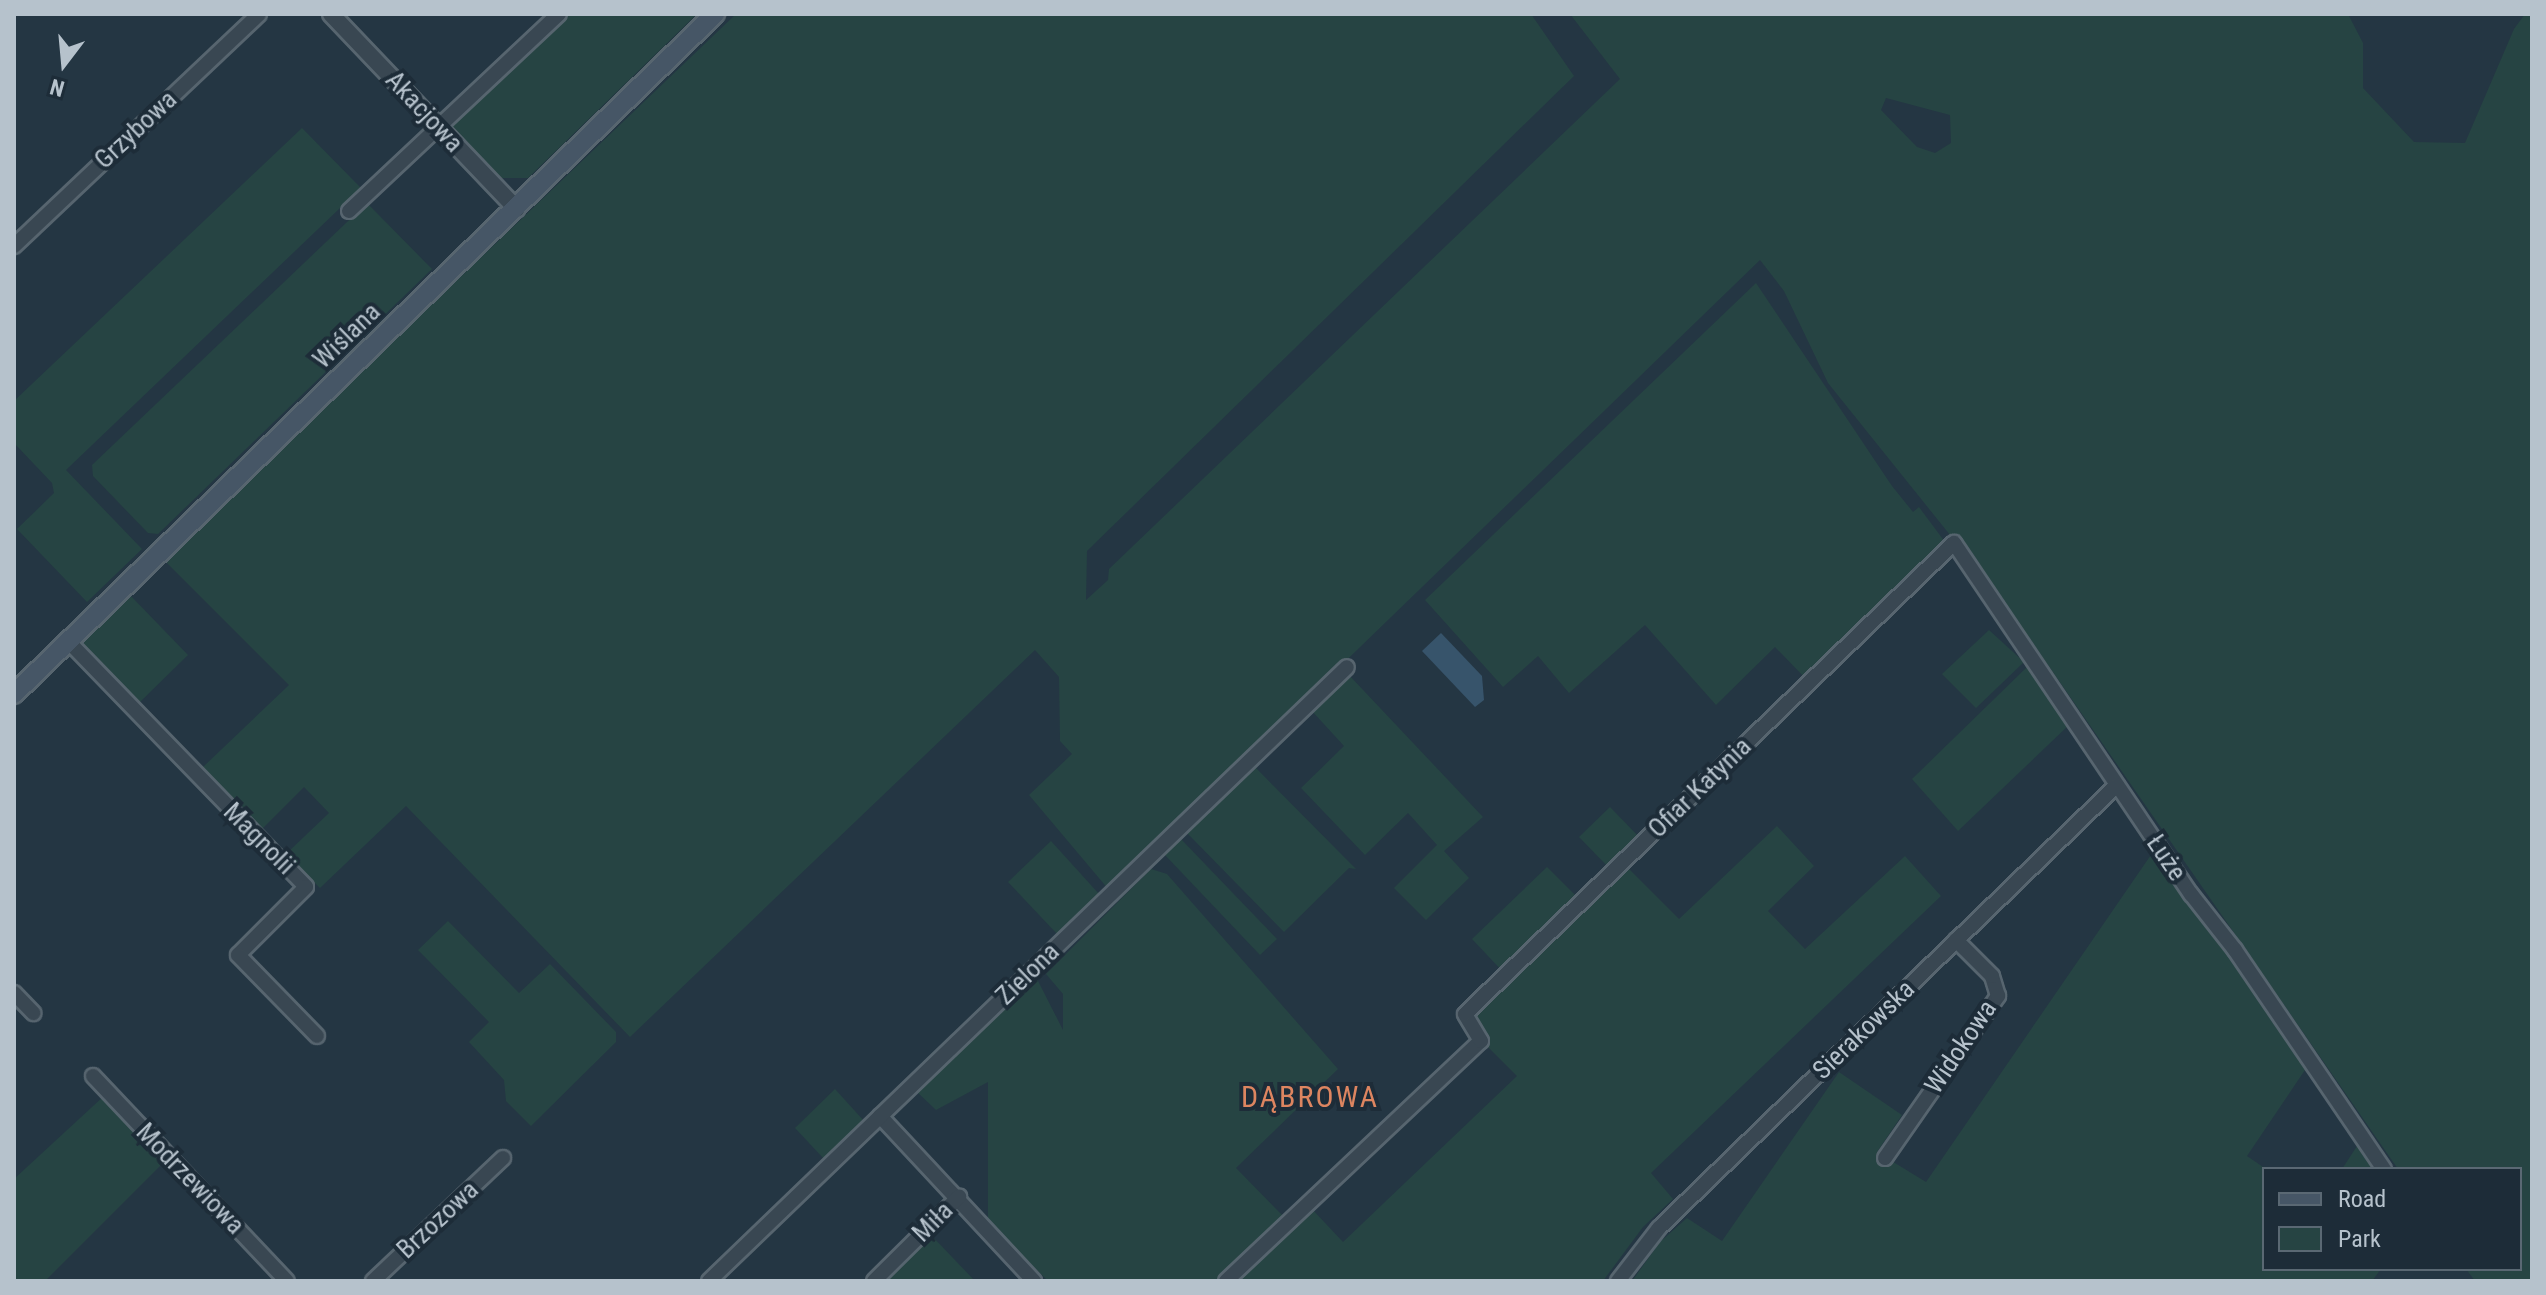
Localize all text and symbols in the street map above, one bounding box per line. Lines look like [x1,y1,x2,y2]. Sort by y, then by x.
north arrow [24,24,104,104]
street label: Akacjowa [379,65,469,159]
text: N [47,74,67,101]
street label: Grzybowa [89,84,183,176]
street label: Wiślana [307,297,387,375]
street label: Ofiar Katynia [1642,731,1758,845]
street label: Magnolii [217,797,301,881]
street label: Łuże [2140,829,2192,887]
street label: Zielona [990,936,1066,1012]
street label: Sierakowska [1807,974,1921,1086]
street label: Widokowa [1918,994,2004,1100]
district label: DĄBROWA [1241,1079,1379,1115]
street label: Modrzewiowa [129,1117,251,1241]
legend [2262,1167,2522,1271]
street label: Brzozowa [391,1175,485,1265]
text: Road [2338,1185,2386,1213]
street label: Miła [906,1195,960,1249]
text: Park [2338,1225,2381,1253]

